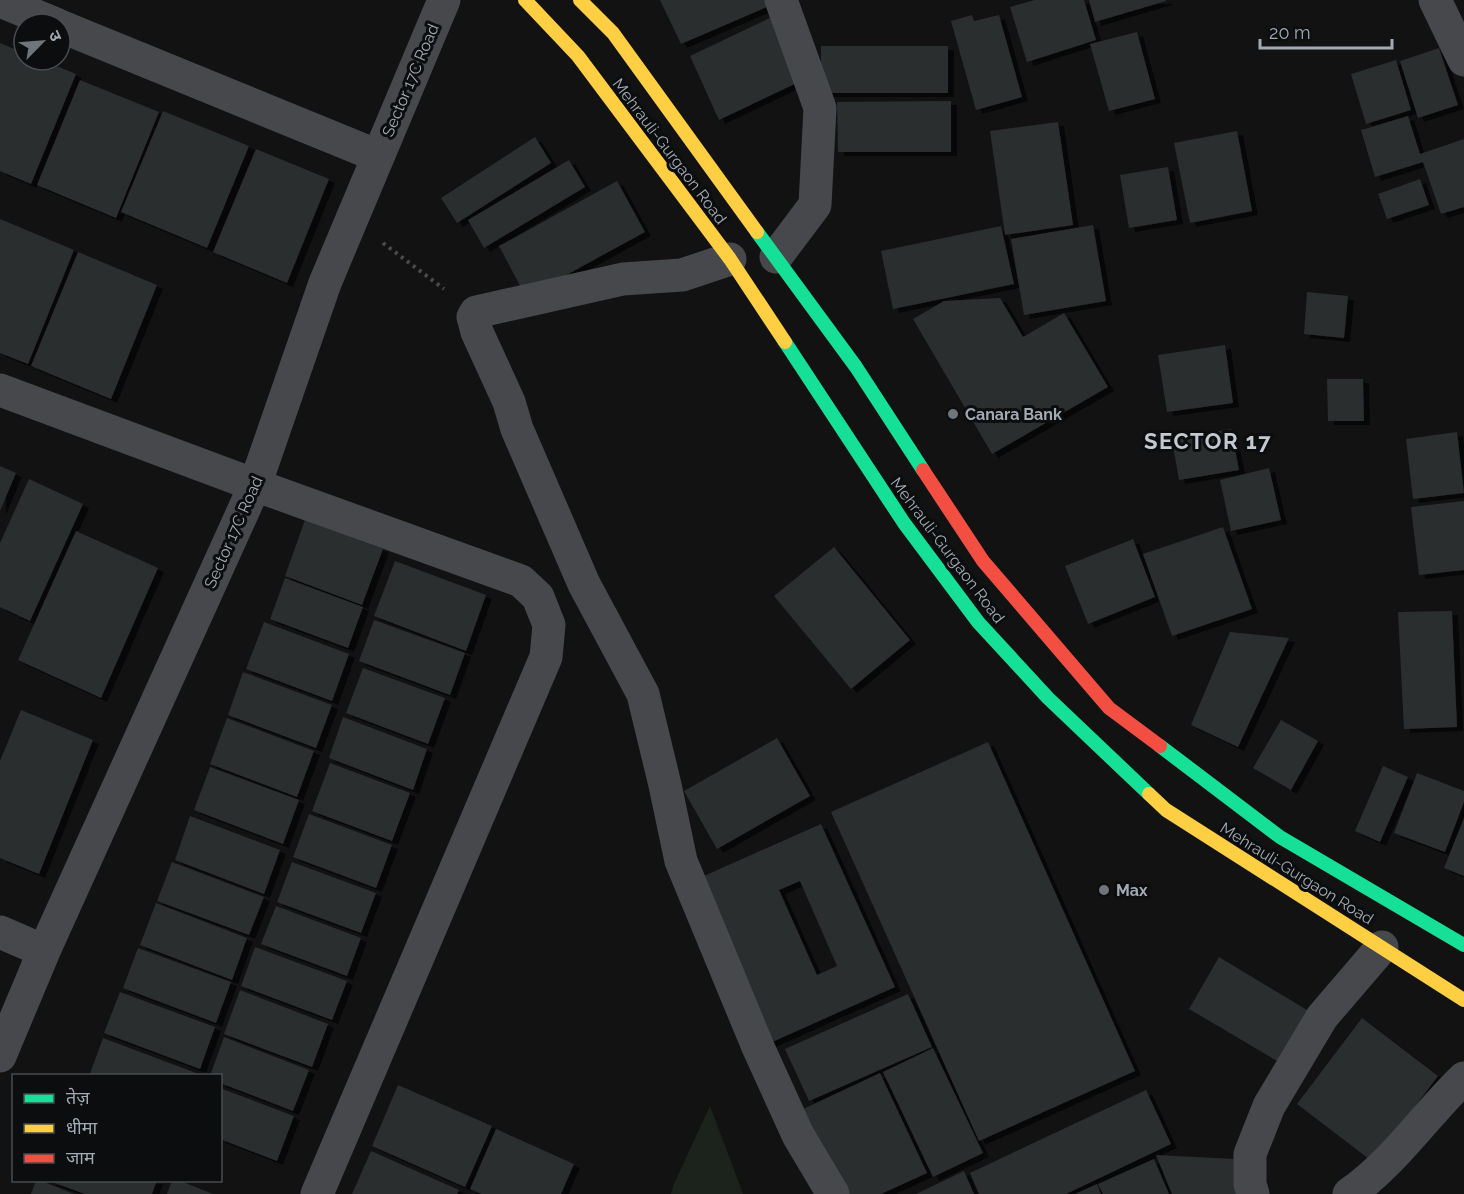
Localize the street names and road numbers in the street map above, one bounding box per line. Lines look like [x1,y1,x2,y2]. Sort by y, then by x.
street label: Sector 17C Road [378,21,443,139]
street label: Mehrauli-Gurgaon Road [609,75,731,228]
street label: Sector 17C Road [200,473,267,591]
street label: Mehrauli-Gurgaon Road [887,474,1009,627]
street label: Mehrauli-Gurgaon Road [1217,818,1377,928]

